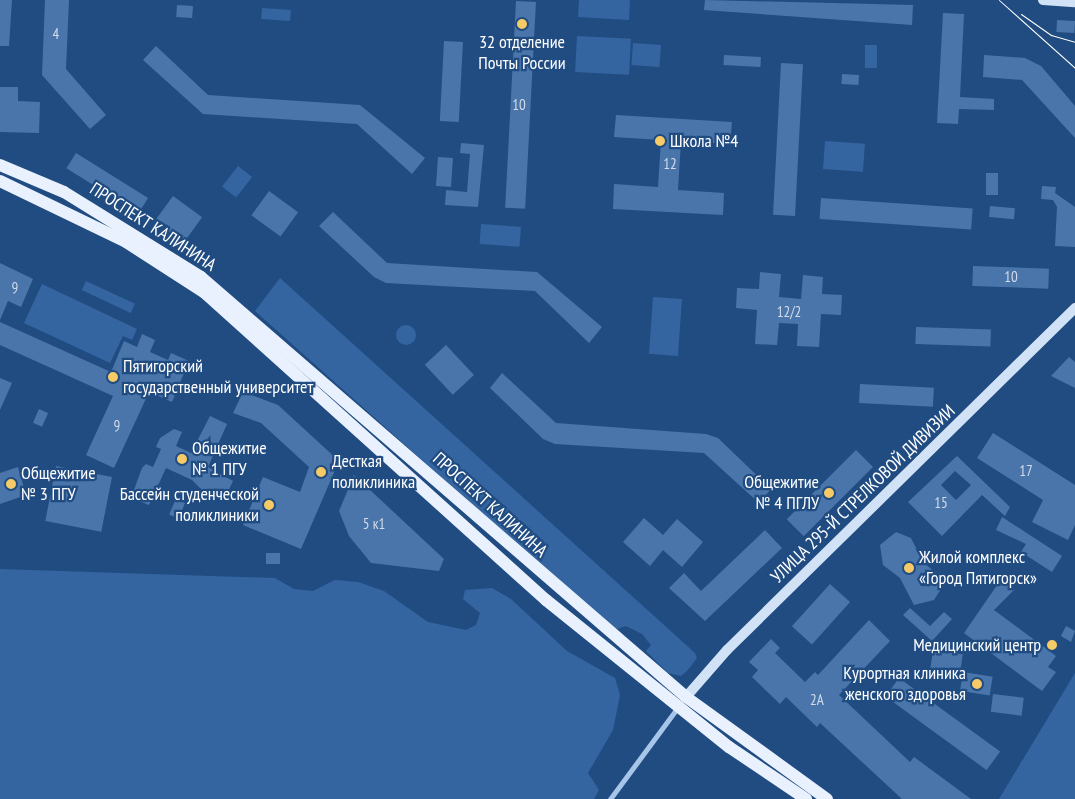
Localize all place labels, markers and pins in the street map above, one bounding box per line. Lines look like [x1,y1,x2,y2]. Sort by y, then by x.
marker: 32 отделение Почты России [516,18,528,30]
place label: 32 отделение Почты России [478,32,566,74]
place label: Школа №4 [670,130,738,152]
marker: Школа №4 [654,135,666,147]
place label: Пятигорский государственный университет [123,356,313,398]
marker: Пятигорский государственный университет [107,371,119,383]
place label: Общежитие № 1 ПГУ [192,438,267,480]
place label: Десткая поликлиника [332,451,415,494]
marker: Общежитие № 1 ПГУ [176,453,188,465]
place label: Общежитие № 3 ПГУ [21,463,96,506]
marker: Десткая поликлиника [314,465,328,479]
place label: Общежитие № 4 ПГЛУ [744,472,819,514]
marker: Общежитие № 3 ПГУ [5,478,17,490]
place label: Бассейн студенческой поликлиники [120,484,259,526]
marker: Общежитие № 4 ПГЛУ [823,487,835,499]
marker: Бассейн студенческой поликлиники [263,499,275,511]
place label: Жилой комплекс «Город Пятигорск» [919,547,1037,590]
marker: Жилой комплекс «Город Пятигорск» [903,562,915,574]
place label: Медицинский центр [913,634,1041,656]
marker: Медицинский центр [1045,638,1059,652]
place label: Курортная клиника женского здоровья [843,663,966,706]
marker: Курортная клиника женского здоровья [970,677,984,691]

